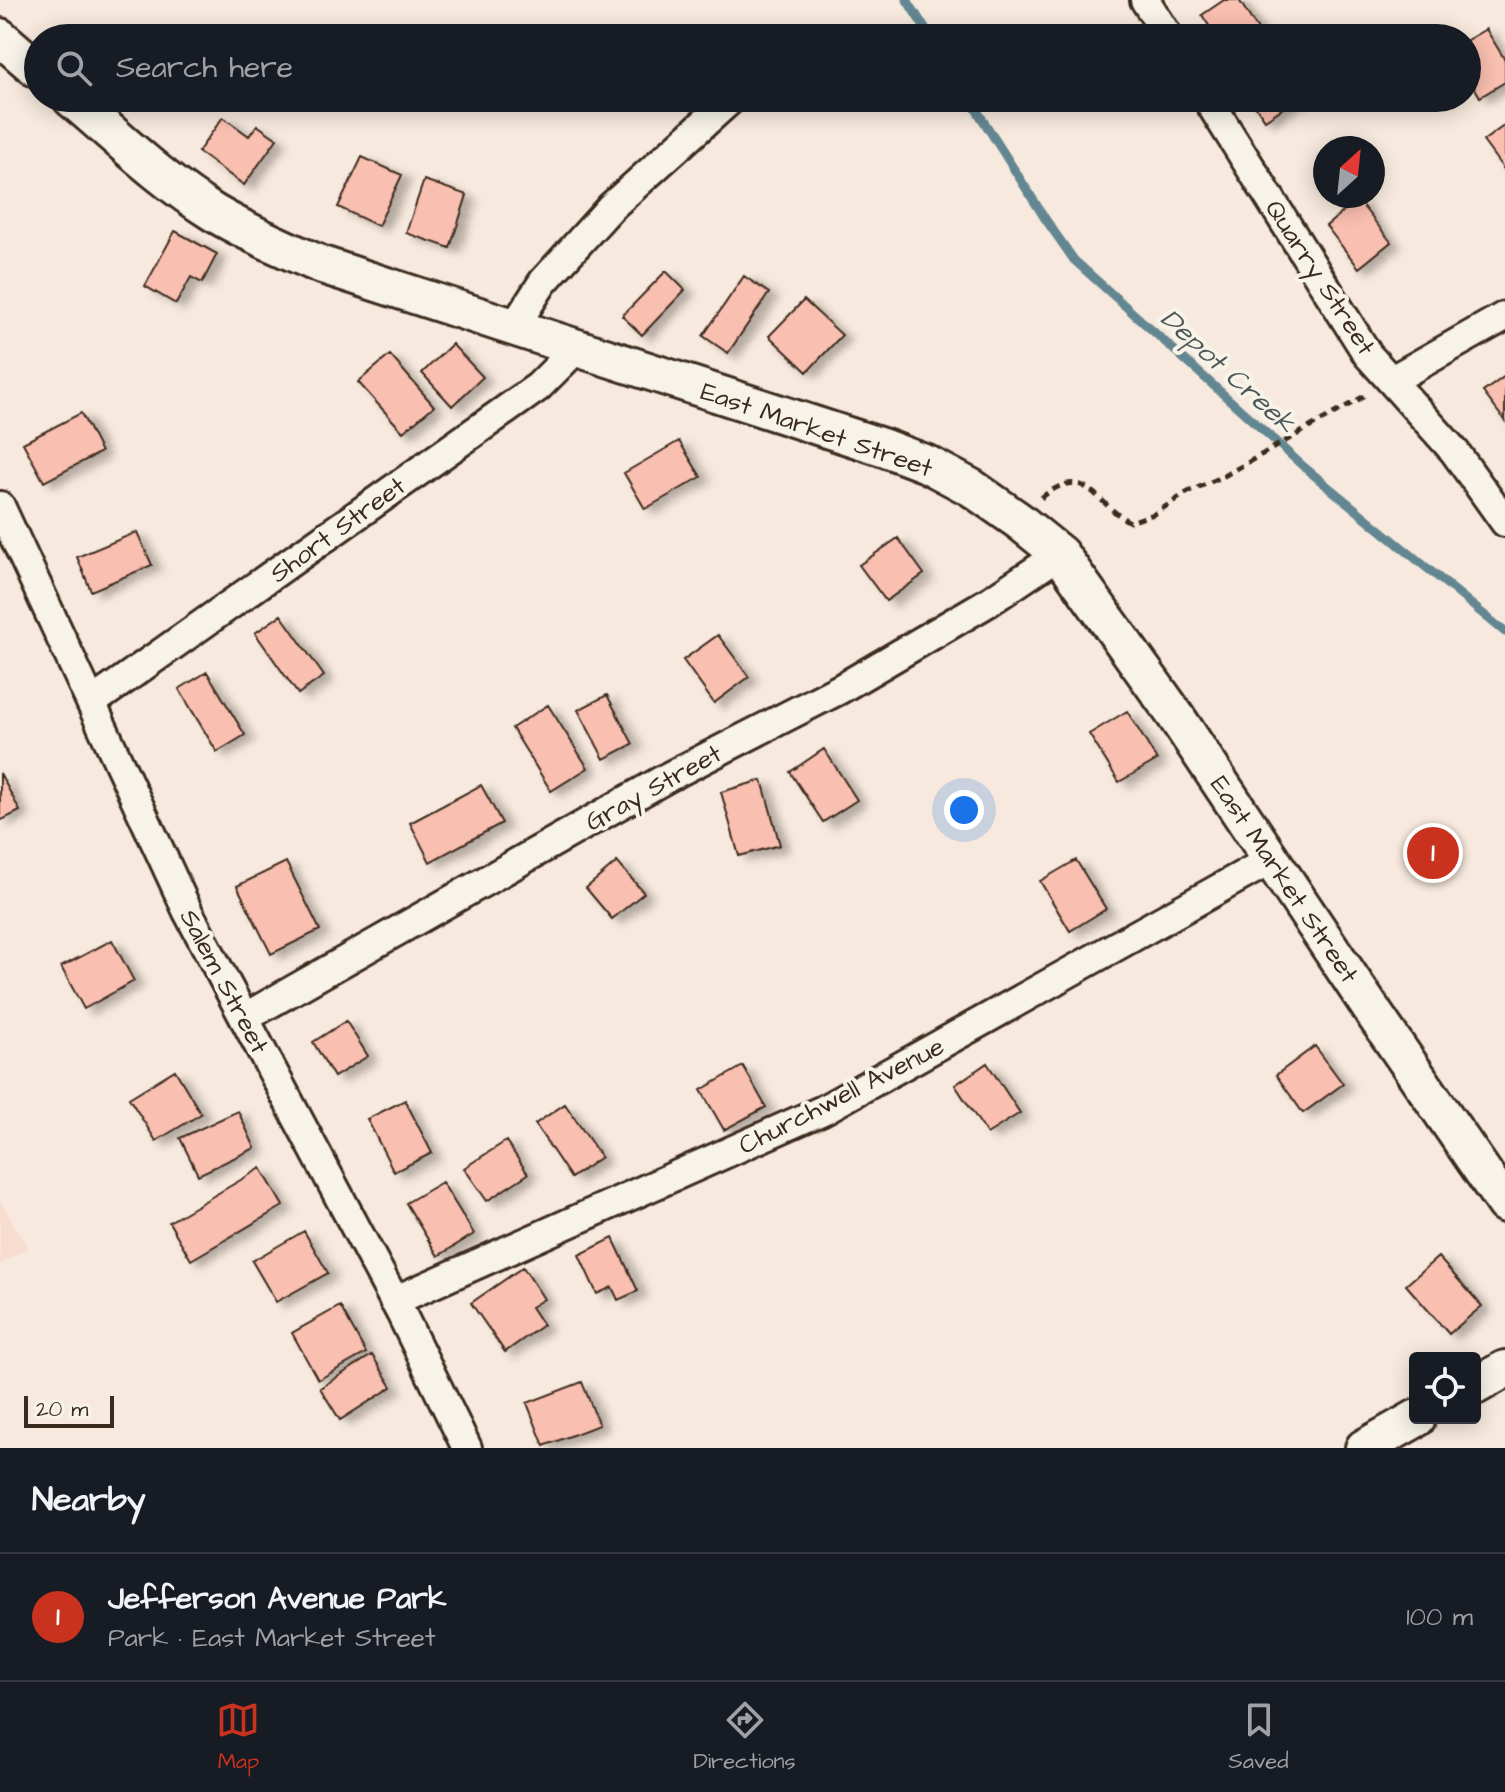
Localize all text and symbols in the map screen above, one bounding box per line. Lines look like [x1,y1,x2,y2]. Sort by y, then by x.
search box [24,24,1481,112]
icon: search [52,46,96,90]
text: Search here [116,47,293,89]
north arrow [1313,136,1385,208]
street label: Quarry Street [1255,193,1384,364]
water label: Depot Creek [1152,300,1305,443]
street label: East Market Street [696,373,938,487]
street label: Short Street [262,468,413,591]
street label: Gray Street [579,735,729,842]
street label: East Market Street [1201,769,1367,991]
your location [944,790,984,830]
pin: 1 [1407,823,1459,883]
street label: Salem Street [171,903,278,1061]
street label: Churchwell Avenue [732,1028,950,1163]
map controls [1409,1352,1481,1424]
button: locate [1409,1352,1481,1424]
scale bar [24,1392,114,1428]
text: 20 m [36,1394,88,1425]
text: Nearby [32,1476,146,1524]
text: Jefferson Avenue Park [108,1578,446,1620]
text: 1 [56,1599,60,1635]
text: 100 m [1406,1599,1473,1635]
text: Park · East Market Street [108,1620,435,1656]
tab: Map [216,1698,260,1777]
tab: Directions [693,1698,796,1777]
tab: Saved [1229,1698,1289,1777]

